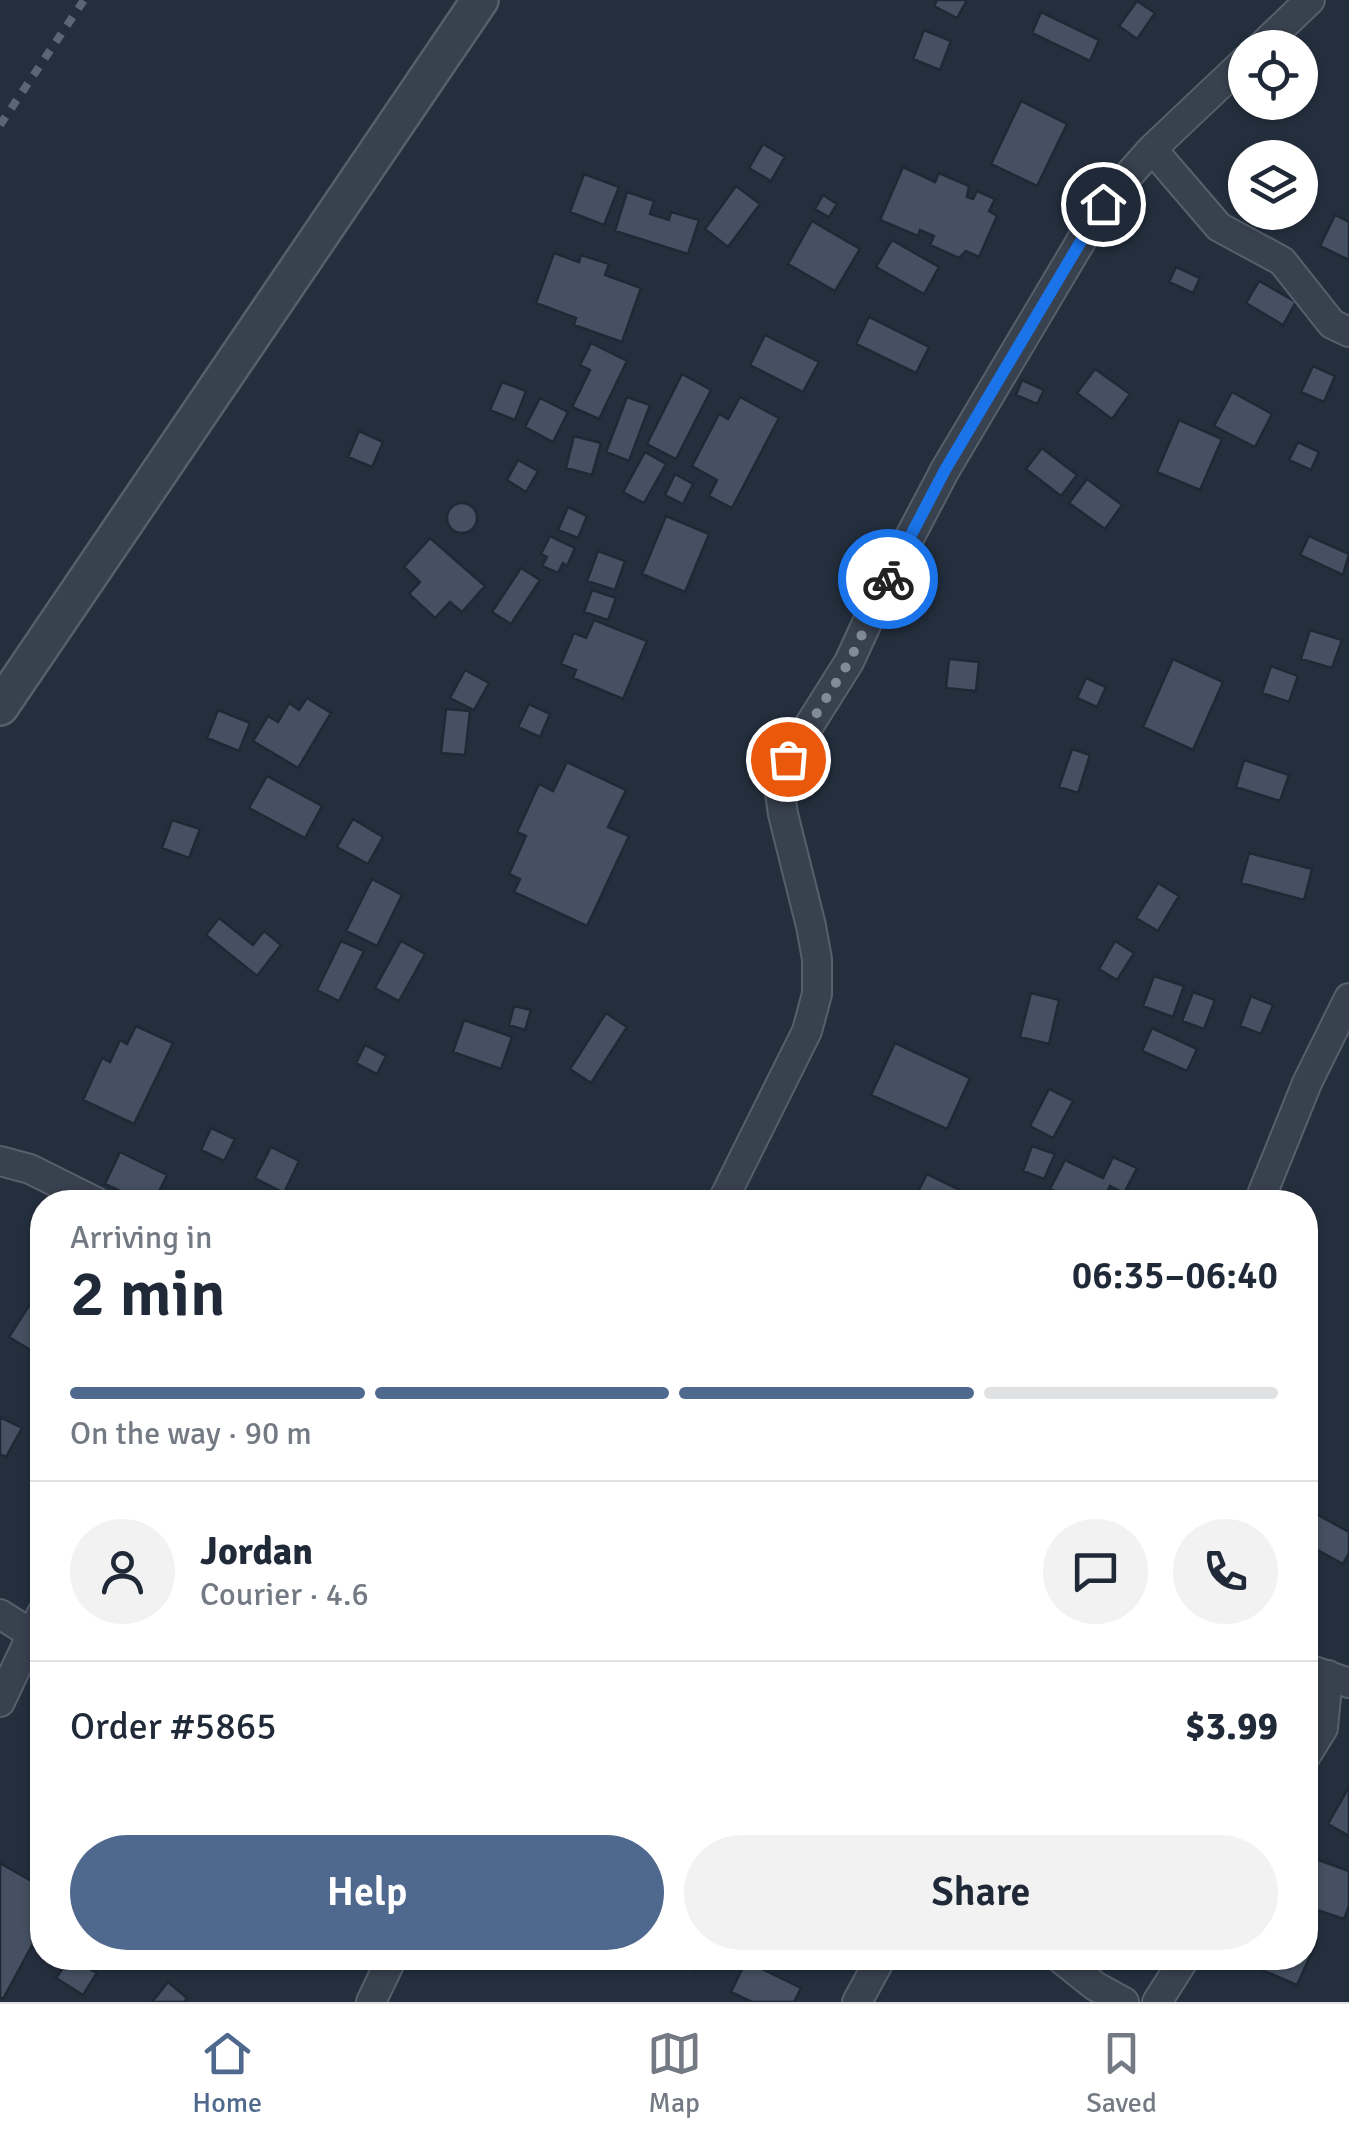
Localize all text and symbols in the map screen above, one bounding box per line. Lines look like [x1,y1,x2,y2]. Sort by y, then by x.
map controls [1228,30,1318,230]
button: locate [1228,30,1318,120]
button: layers [1228,140,1318,230]
pin [1061,162,1146,247]
icon: home [1076,177,1131,232]
courier [838,529,938,629]
icon: bike [861,552,916,607]
pin [746,717,831,802]
icon: bag [761,732,816,787]
text: Arriving in [70,1218,212,1257]
text: 06:35–06:40 [1072,1252,1278,1299]
text: 2 min [70,1254,226,1334]
text: On the way · 90 m [70,1414,312,1453]
button: person [70,1519,175,1624]
button: chat [1043,1519,1148,1624]
button: phone [1173,1519,1278,1624]
text: Jordan [200,1528,313,1575]
text: Courier · 4.6 [200,1575,369,1614]
text: Order #5865 [70,1703,277,1750]
text: $3.99 [1185,1703,1278,1750]
button: Help [70,1835,664,1950]
button: Share [684,1835,1278,1950]
tab: Home [192,2026,262,2120]
tab: Map [647,2026,702,2120]
tab: Saved [1086,2026,1157,2120]

